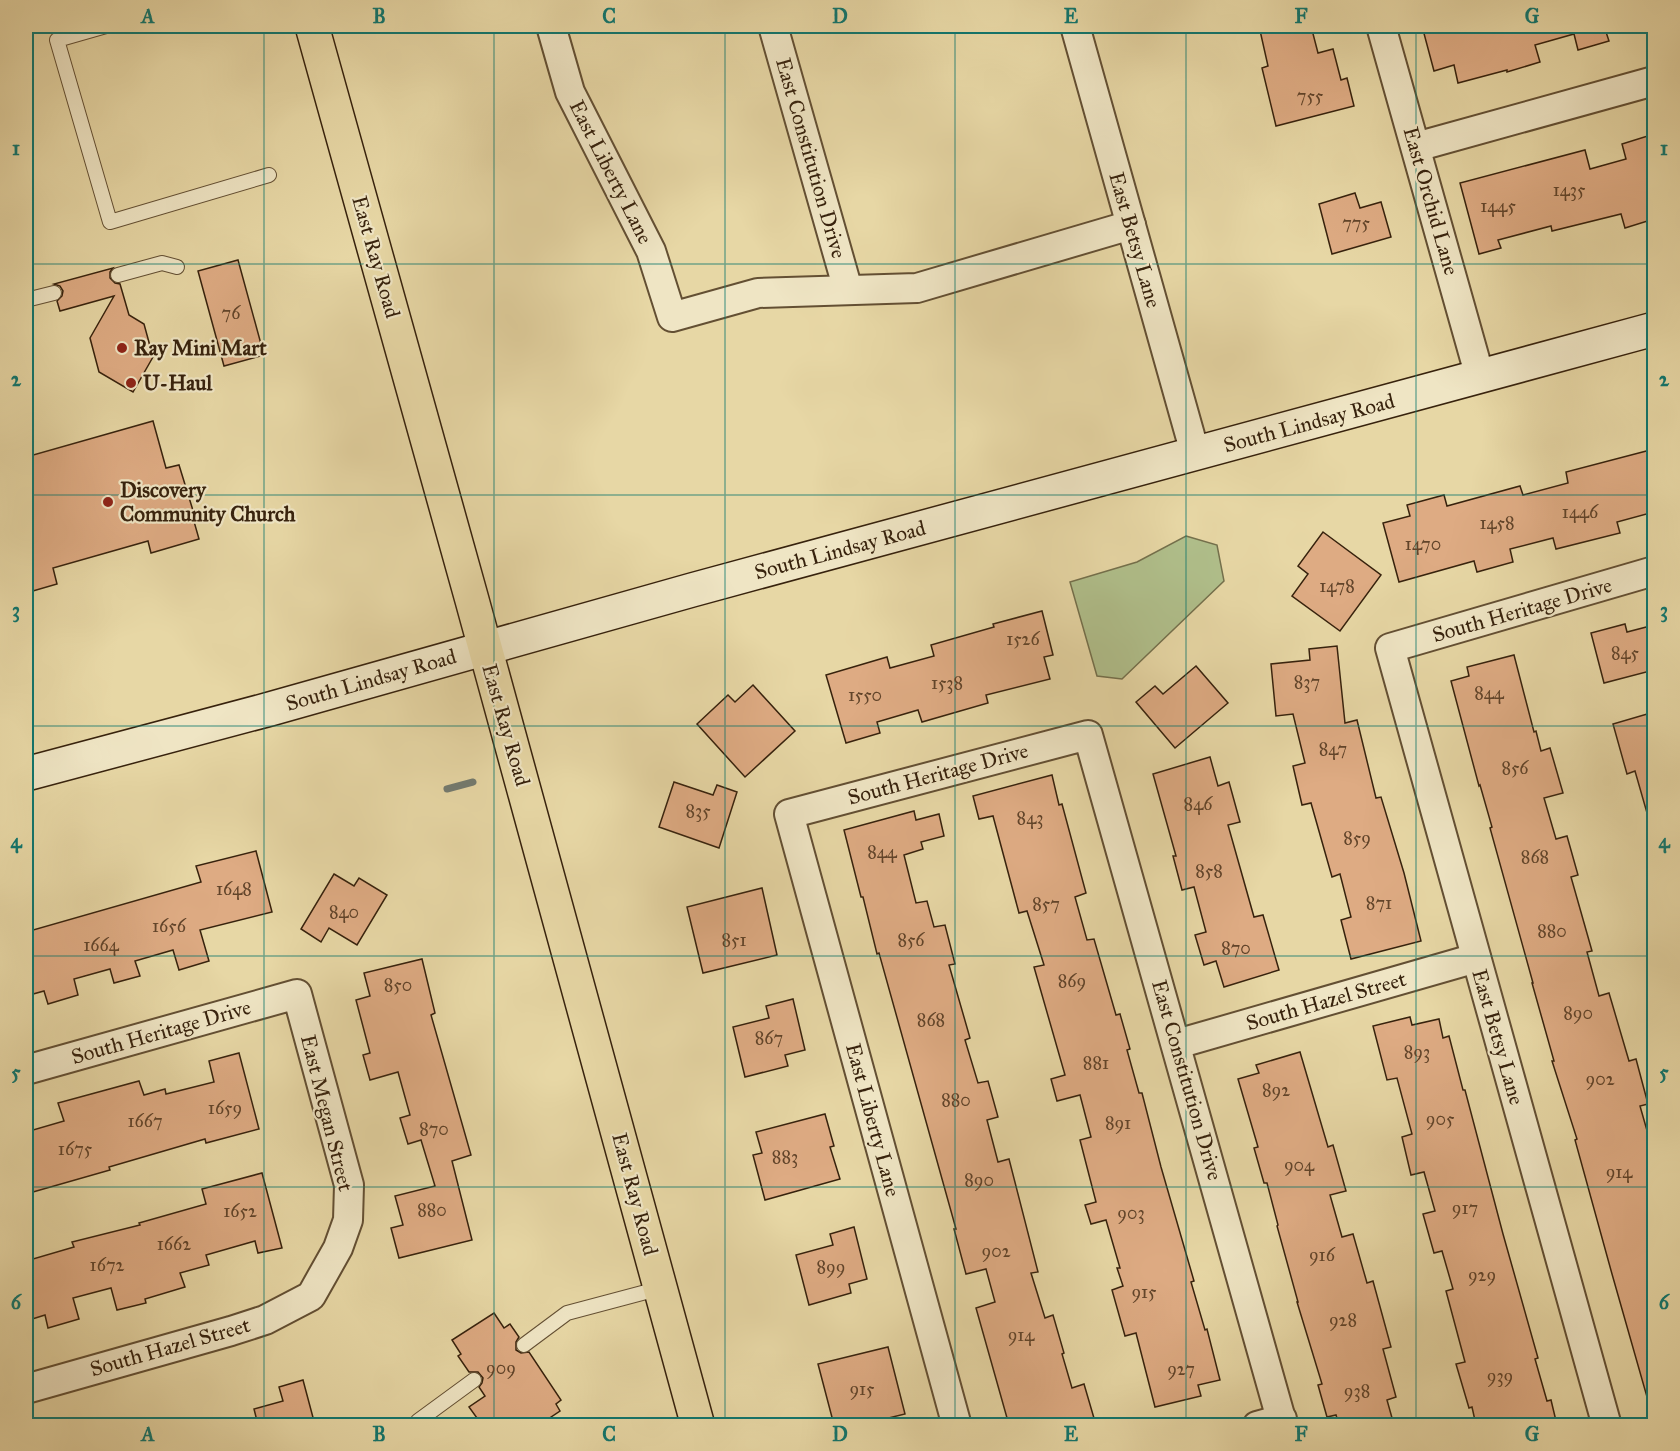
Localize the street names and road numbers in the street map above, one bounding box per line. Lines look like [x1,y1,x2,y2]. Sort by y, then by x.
street label: East Constitution Drive [770,55,852,262]
street label: East Liberty Lane [564,96,659,248]
street label: East Orchid Lane [1397,124,1465,278]
street label: East Betsy Lane [1103,169,1167,311]
street label: East Ray Road [346,193,406,322]
street label: South Lindsay Road [1221,388,1398,458]
street label: South Lindsay Road [752,515,929,585]
street label: South Heritage Drive [1429,572,1615,648]
street label: South Lindsay Road [283,643,460,717]
street label: East Ray Road [476,661,536,790]
street label: South Heritage Drive [845,737,1031,811]
street label: South Hazel Street [1243,966,1410,1036]
street label: East Betsy Lane [1466,966,1530,1108]
street label: East Constitution Drive [1146,977,1228,1184]
street label: South Heritage Drive [68,994,254,1070]
street label: East Megan Street [295,1032,359,1195]
street label: East Liberty Lane [840,1040,906,1200]
street label: East Ray Road [606,1130,664,1259]
street label: South Hazel Street [87,1312,254,1382]

